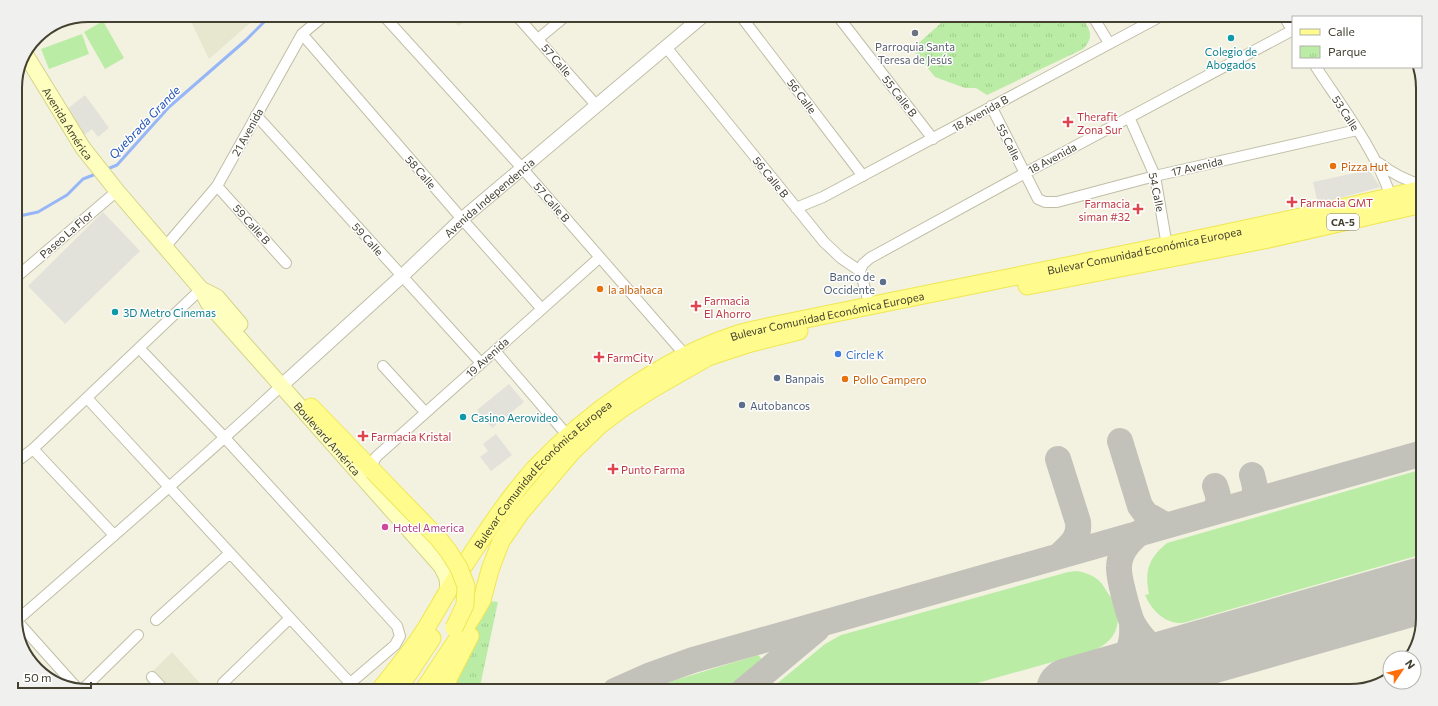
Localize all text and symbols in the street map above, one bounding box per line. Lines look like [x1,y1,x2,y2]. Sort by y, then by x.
legend [1292,16,1422,68]
text: Calle [1328,24,1355,38]
marker: Parroquia Santa Teresa de Jesús [910,28,920,38]
marker: Colegio de Abogados [1226,33,1236,43]
place label: Parroquia Santa Teresa de Jesús [875,40,955,67]
street label: 57 Calle [539,41,575,79]
text: Parque [1328,44,1366,58]
place label: Colegio de Abogados [1205,45,1257,71]
street label: 55 Calle B [880,73,920,119]
street label: 56 Calle [785,76,819,116]
water label: Quebrada Grande [106,82,183,161]
street label: Avenida América [41,85,96,162]
street label: 18 Avenida B [950,92,1010,134]
street label: 53 Calle [1330,93,1362,133]
street label: 21 Avenida [229,106,265,158]
place label: Therafit Zona Sur [1077,110,1123,136]
marker: Therafit Zona Sur [1062,116,1074,128]
street label: 55 Calle [994,121,1024,163]
street label: 18 Avenida [1025,140,1079,176]
street label: 58 Calle [403,153,439,191]
street label: 56 Calle B [751,154,791,200]
street label: 17 Avenida [1170,154,1224,178]
street label: Avenida Independencia [441,155,537,239]
place label: Pizza Hut [1341,160,1389,173]
marker: Pizza Hut [1328,161,1338,171]
street label: 54 Calle [1147,171,1168,213]
street label: 57 Calle B [531,180,573,224]
place label: Farmacia GMT [1300,196,1373,209]
place label: Farmacia siman #32 [1079,197,1130,223]
marker: Farmacia GMT [1287,197,1297,207]
street label: 59 Calle B [231,201,273,247]
marker: Farmacia siman #32 [1133,204,1143,214]
street label: Paseo La Flor [37,207,96,261]
road number: CA-5 [1327,214,1359,230]
street label: 59 Calle [350,220,386,258]
street label: Bulevar Comunidad Económica Europea [1046,224,1243,276]
place label: Banco de Occidente [824,270,875,296]
marker: Banco de Occidente [878,277,888,287]
place label: la albahaca [608,283,663,296]
marker: la albahaca [595,284,605,294]
street label: Bulevar Comunidad Económica Europea [728,288,925,343]
place label: Farmacia El Ahorro [704,294,751,320]
marker: Farmacia El Ahorro [691,301,701,311]
place label: 3D Metro Cinemas [123,306,216,319]
marker: 3D Metro Cinemas [110,307,120,317]
street label: 19 Avenida [463,334,511,380]
place label: Circle K [846,348,885,361]
marker: Circle K [833,349,843,359]
place label: FarmCity [607,351,654,364]
marker: FarmCity [594,352,604,362]
place label: Banpais [785,372,824,385]
marker: Banpais [772,373,782,383]
place label: Pollo Campero [853,373,927,386]
marker: Pollo Campero [840,374,850,384]
street label: Bulevar Comunidad Económica Europea [471,397,613,551]
street label: Boulevard América [292,399,364,478]
place label: Autobancos [750,399,810,412]
marker: Autobancos [737,400,747,410]
place label: Casino Aerovideo [471,411,558,424]
marker: Casino Aerovideo [458,412,468,422]
place label: Farmacia Kristal [371,430,451,443]
marker: Farmacia Kristal [358,431,368,441]
place label: Punto Farma [621,463,685,476]
marker: Punto Farma [608,464,618,474]
place label: Hotel America [393,521,464,534]
marker: Hotel America [380,522,390,532]
north arrow [1382,650,1422,690]
text: N [1403,657,1418,671]
scale bar [18,664,91,690]
text: 50 m [24,670,52,684]

